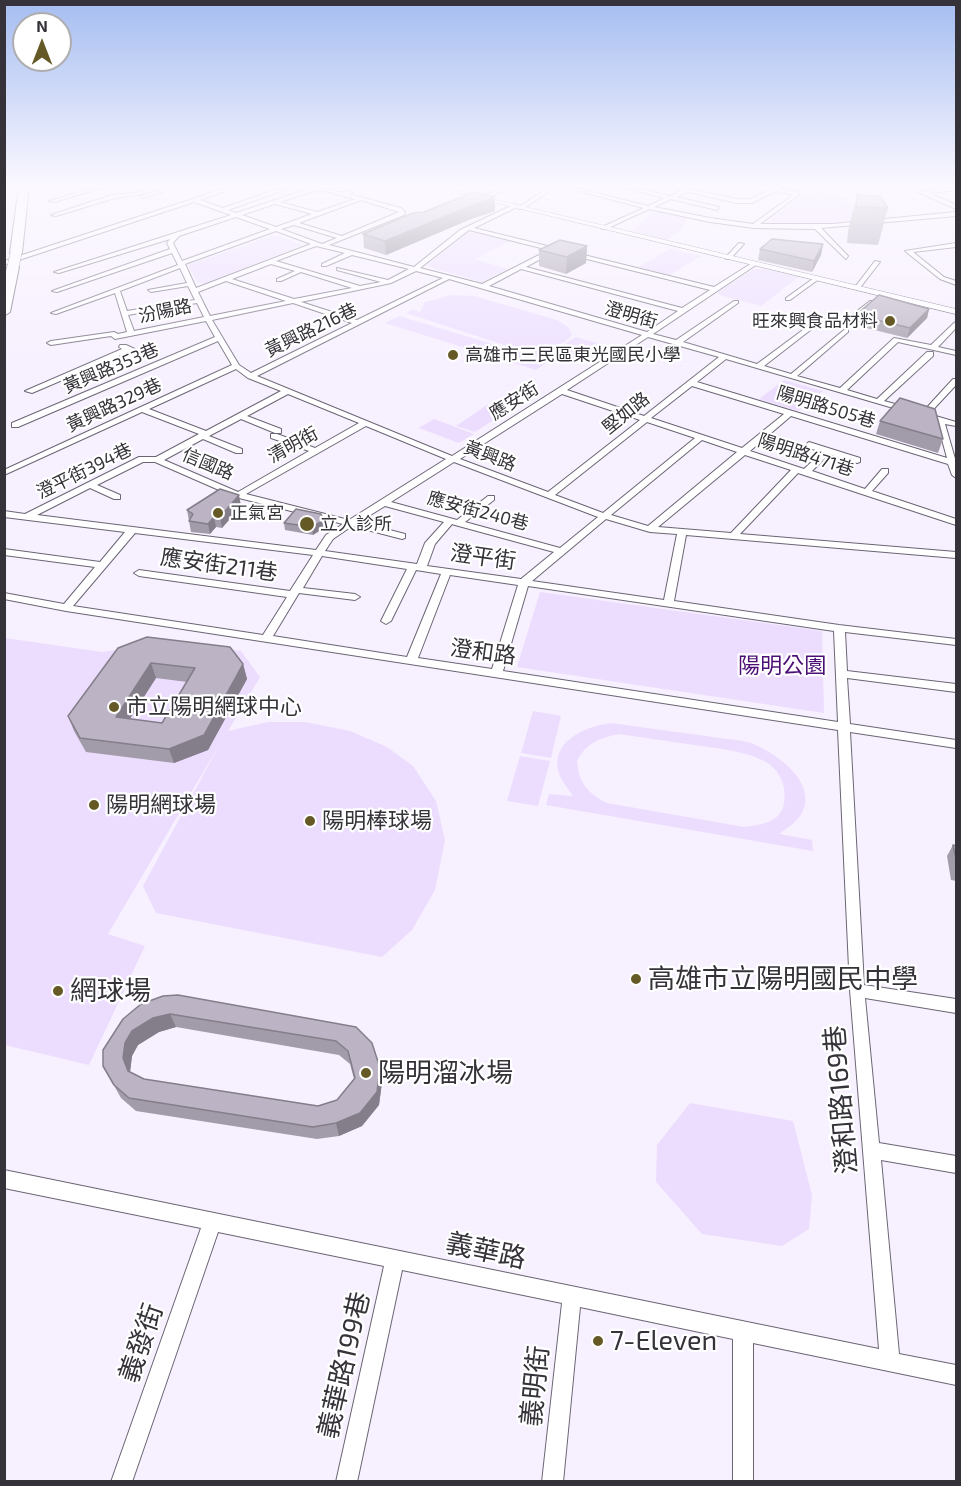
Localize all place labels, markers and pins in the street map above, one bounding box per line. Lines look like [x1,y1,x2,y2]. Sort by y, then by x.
place label: 旺來興食品材料 [752,310,878,332]
marker: 旺來興食品材料 [883,314,897,328]
place label: 高雄市三民區東光國民小學 [465,344,681,366]
marker: 高雄市三民區東光國民小學 [446,348,460,362]
place label: 正氣宮 [230,502,284,524]
marker: 正氣宮 [211,506,225,520]
place label: 立人診所 [320,513,392,535]
marker: 立人診所 [298,515,316,533]
place label: 市立陽明網球中心 [126,694,302,720]
marker: 市立陽明網球中心 [107,700,121,714]
place label: 陽明網球場 [106,792,216,818]
marker: 陽明網球場 [87,798,101,812]
place label: 陽明棒球場 [322,808,432,834]
marker: 陽明棒球場 [303,814,317,828]
place label: 高雄市立陽明國民中學 [648,963,918,995]
marker: 高雄市立陽明國民中學 [629,972,643,986]
place label: 網球場 [70,975,151,1007]
marker: 網球場 [51,984,65,998]
place label: 陽明溜冰場 [378,1057,513,1089]
marker: 陽明溜冰場 [359,1066,373,1080]
place label: 7-Eleven [610,1325,717,1357]
marker: 7-Eleven [591,1334,605,1348]

